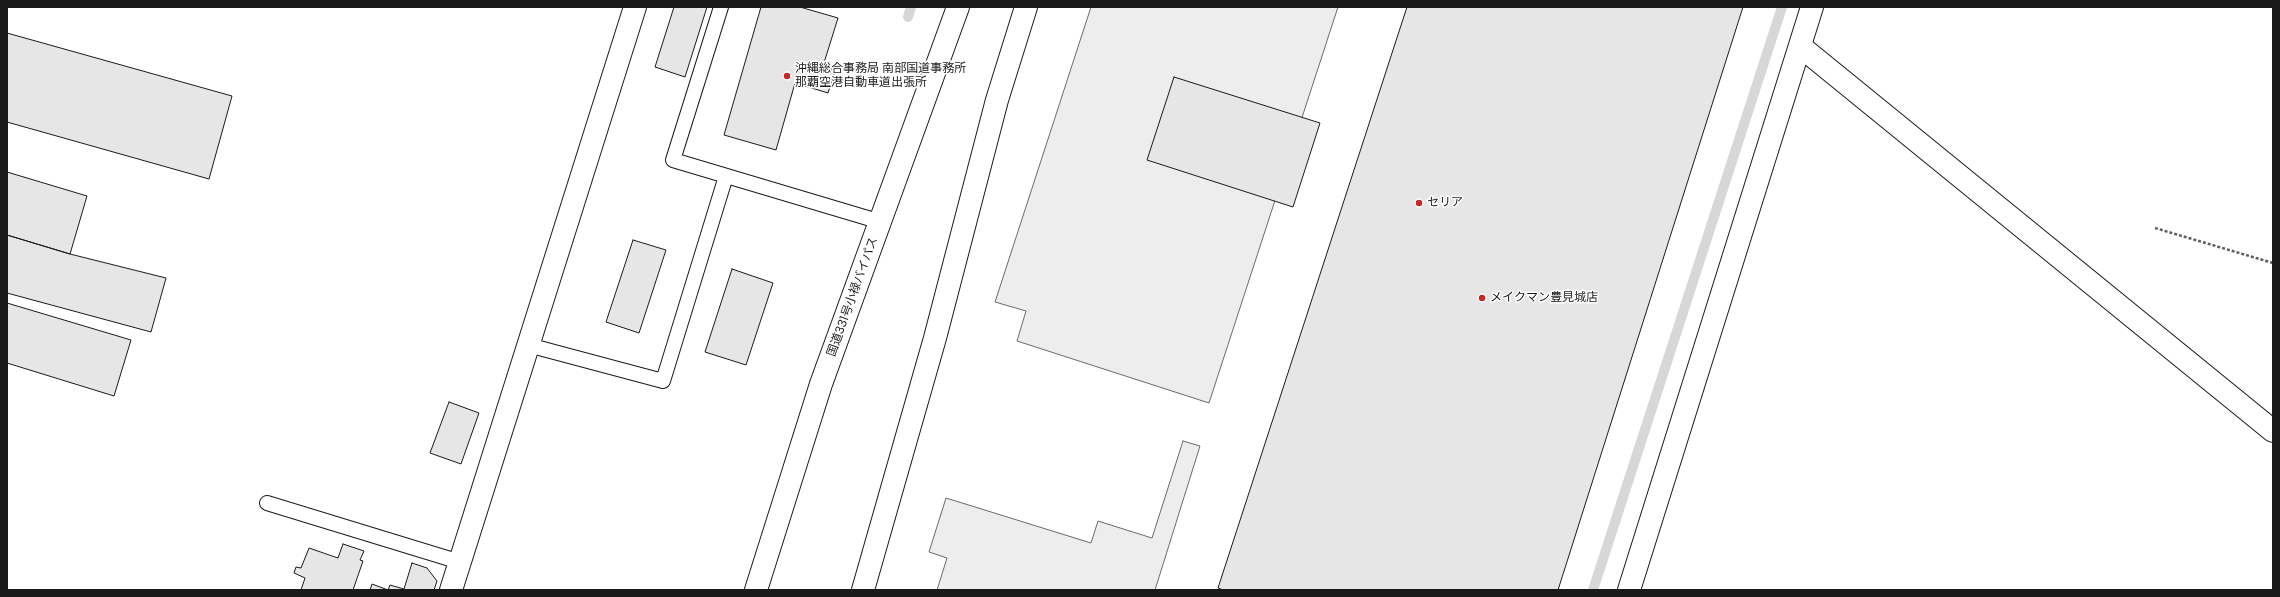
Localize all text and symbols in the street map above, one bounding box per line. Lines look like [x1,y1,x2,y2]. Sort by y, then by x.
place label: 沖縄総合事務局 南部国道事務所 那覇空港自動車道出張所 [795,62,966,90]
marker: 沖縄総合事務局 南部国道事務所 那覇空港自動車道出張所 [782,71,792,81]
place label: セリア [1427,196,1463,210]
marker: セリア [1414,198,1424,208]
street label: 国道331号小禄バイパス [825,235,881,359]
place label: メイクマン豊見城店 [1490,291,1598,305]
marker: メイクマン豊見城店 [1477,293,1487,303]

